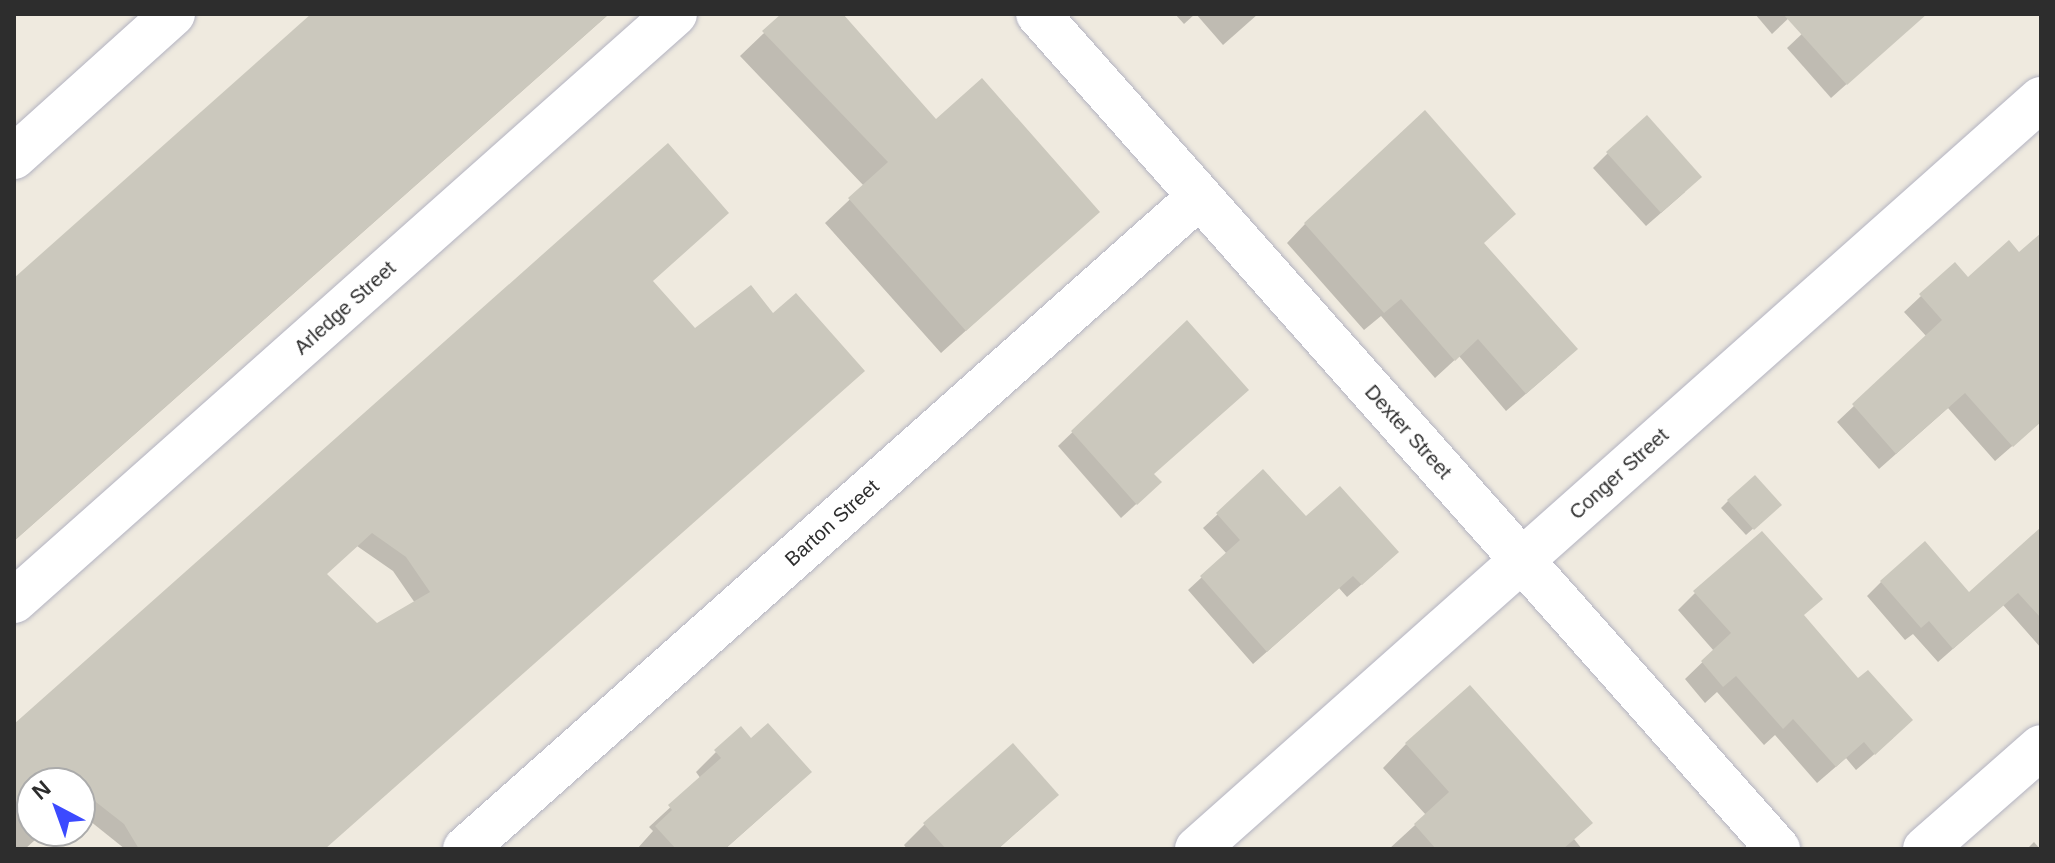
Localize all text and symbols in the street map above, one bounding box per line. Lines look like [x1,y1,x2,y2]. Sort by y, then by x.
street label: Arledge Street [289,256,401,360]
street label: Dexter Street [1360,380,1456,484]
street label: Conger Street [1565,423,1673,525]
street label: Barton Street [780,475,884,571]
north arrow [16,767,96,847]
text: N [27,775,55,805]

